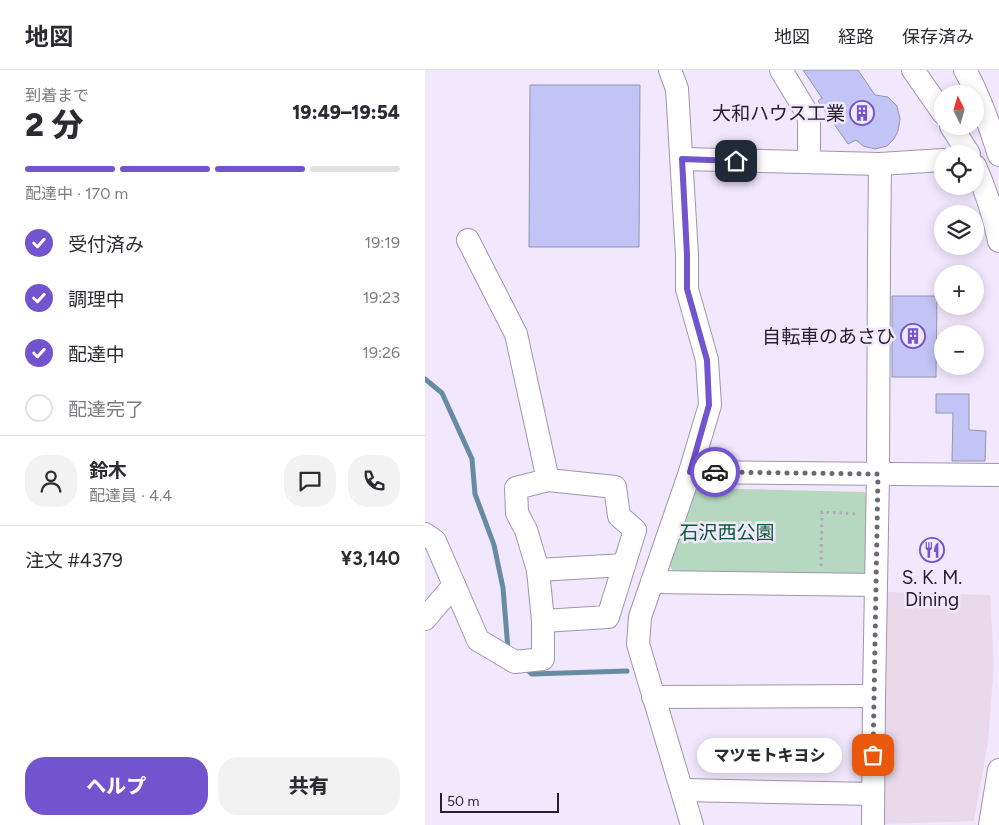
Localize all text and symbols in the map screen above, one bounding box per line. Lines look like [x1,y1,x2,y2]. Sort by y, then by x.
text: 地図 [25,22,73,51]
text: 地図 [774,26,810,48]
text: 経路 [838,26,874,48]
text: 保存済み [902,26,974,48]
north arrow [934,85,984,135]
map controls [934,85,984,375]
text: 到着まで [25,86,89,105]
building icon: 大和ハウス工業 [849,100,875,126]
text: 19:49–19:54 [292,101,400,124]
place label: 大和ハウス工業 [712,102,845,125]
text: 2 分 [25,106,83,144]
pin [715,140,757,182]
button: locate [934,145,984,195]
icon: home [722,147,750,175]
text: 配達中 · 170 m [25,184,128,203]
button: layers [934,205,984,255]
icon: check [25,229,53,257]
text: 受付済み [68,233,144,256]
text: 19:19 [365,233,400,252]
button: + [934,265,984,315]
icon: check [25,284,53,312]
text: 調理中 [68,288,125,311]
text: 19:23 [363,288,400,307]
building icon: 自転車のあさひ [900,323,926,349]
place label: 自転車のあさひ [762,325,895,348]
button: − [934,325,984,375]
icon: check [25,339,53,367]
text: 配達中 [68,343,125,366]
text: 19:26 [362,343,400,362]
text: 配達完了 [68,398,144,421]
courier [690,447,740,497]
button: person [25,455,77,507]
button: chat [284,455,336,507]
button: phone [348,455,400,507]
icon: car [701,458,729,486]
text: 鈴木 [89,459,127,482]
text: 配達員 · 4.4 [89,486,172,505]
park label: 石沢西公園 [679,521,775,544]
restaurant icon: S. K. M. Dining [919,537,945,563]
text: ¥3,140 [341,547,400,570]
text: 注文 #4379 [25,549,123,572]
place label: S. K. M. Dining [902,566,962,611]
pin [852,734,894,776]
callout: マツモトキヨシ [698,738,843,772]
icon: bag [859,741,887,769]
text: マツモトキヨシ [713,746,826,765]
button: ヘルプ [25,757,208,815]
button: 共有 [218,757,400,815]
scale bar [440,790,559,813]
text: 50 m [447,793,479,810]

